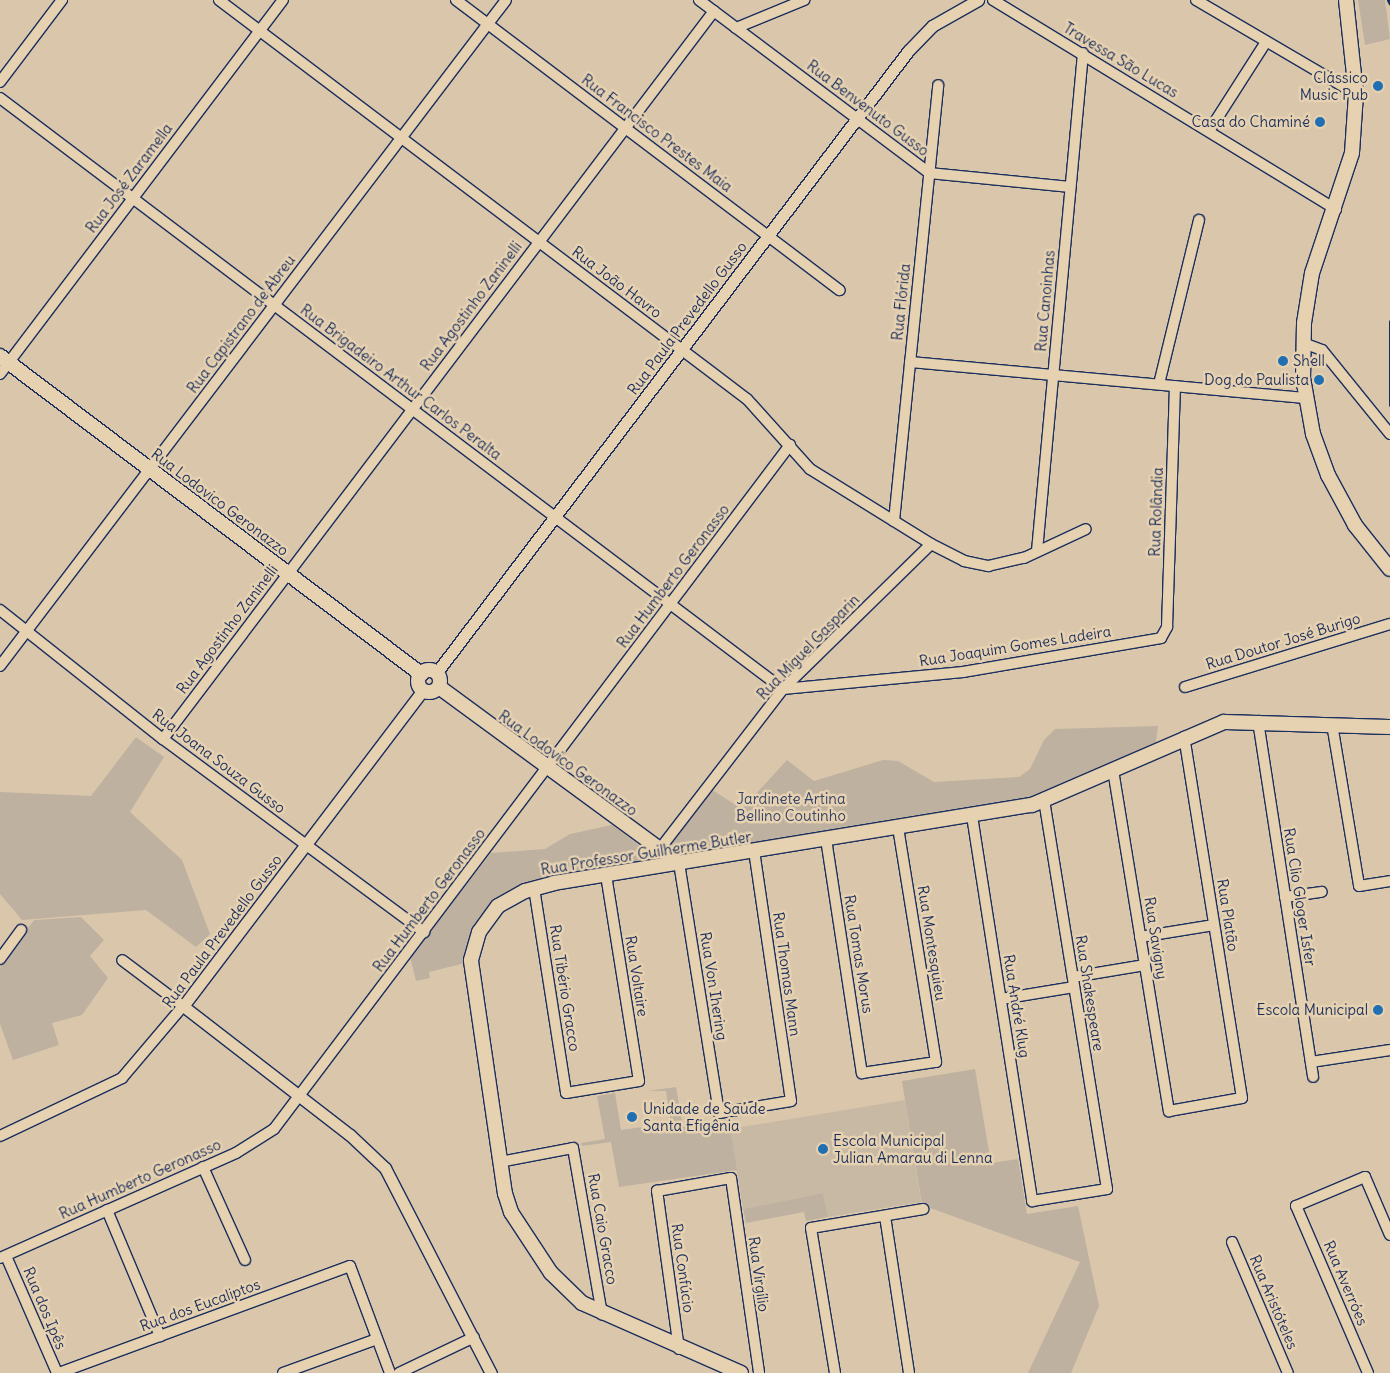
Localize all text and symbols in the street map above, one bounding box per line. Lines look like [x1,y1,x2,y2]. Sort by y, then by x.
street label: Travessa São Lucas [1060,19,1182,101]
street label: Rua Benvenuto Gusso [803,56,933,160]
place label: Clássico Music Pub [1300,68,1368,103]
street label: Rua Francisco Prestes Maia [578,70,736,196]
marker: Clássico Music Pub [1372,80,1384,92]
place label: Casa do Chaminé [1192,113,1310,131]
marker: Casa do Chaminé [1314,116,1326,128]
street label: Rua José Zaramella [82,120,176,236]
street label: Rua Agostinho Zaninelli [417,238,525,374]
street label: Rua Paula Prevedello Gusso [624,238,750,398]
street label: Rua João Havro [569,242,665,322]
street label: Rua Canoinhas [1032,250,1058,352]
street label: Rua Capistrano de Abreu [183,251,299,397]
street label: Rua Flórida [888,263,914,341]
street label: Rua Brigadeiro Arthur Carlos Peralta [297,300,505,464]
place label: Shell [1293,352,1325,370]
marker: Shell [1277,355,1289,367]
place label: Dog do Paulista [1204,371,1309,389]
marker: Dog do Paulista [1313,374,1325,386]
street label: Rua Lodovico Geronazzo [148,444,292,560]
street label: Rua Rolândia [1145,467,1167,557]
street label: Rua Humberto Geronasso [613,501,733,651]
street label: Rua Agostinho Zaninelli [173,561,281,697]
street label: Rua Miguel Gasparin [753,591,863,703]
street label: Rua Doutor José Burigo [1204,609,1362,673]
street label: Rua Joaquim Gomes Ladeira [918,622,1112,670]
street label: Rua Joana Souza Gusso [149,705,289,817]
street label: Rua Lodovico Geronazzo [495,707,641,819]
park label: Jardinete Artina Bellino Coutinho [736,789,846,824]
street label: Rua Humberto Geronasso [369,825,489,975]
street label: Rua Professor Guilherme Butler [539,827,753,879]
street label: Rua Clio Gloger Isfer [1280,827,1320,967]
street label: Rua Paula Prevedello Gusso [159,851,285,1011]
street label: Rua Platão [1213,877,1243,953]
street label: Rua Montesquieu [914,884,950,1002]
street label: Rua Tomas Morus [841,893,877,1015]
street label: Rua Savigny [1141,895,1171,981]
street label: Rua Thomas Mann [769,911,805,1037]
street label: Rua Tibério Gracco [546,923,584,1053]
street label: Rua Von Ihering [697,930,731,1042]
street label: Rua Voltaire [622,934,652,1018]
street label: Rua Shakespeare [1072,934,1108,1052]
street label: Rua André Klug [1000,953,1034,1059]
place label: Escola Municipal [1257,1001,1368,1019]
marker: Escola Municipal [1372,1004,1384,1016]
place label: Unidade de Saúde Santa Efigênia [643,1099,766,1134]
marker: Unidade de Saúde Santa Efigênia [625,1110,639,1124]
place label: Escola Municipal Julian Amarau di Lenna [833,1131,992,1166]
street label: Rua Humberto Geronasso [56,1135,224,1223]
marker: Escola Municipal Julian Amarau di Lenna [817,1143,829,1155]
street label: Rua Caio Gracco [584,1172,622,1286]
street label: Rua Confúcio [668,1222,698,1314]
street label: Rua Virgílio [745,1235,773,1313]
street label: Rua Averróes [1320,1238,1372,1328]
street label: Rua Aristóteles [1246,1252,1302,1352]
street label: Rua dos Ipês [20,1264,70,1352]
street label: Rua dos Eucaliptos [137,1275,263,1335]

